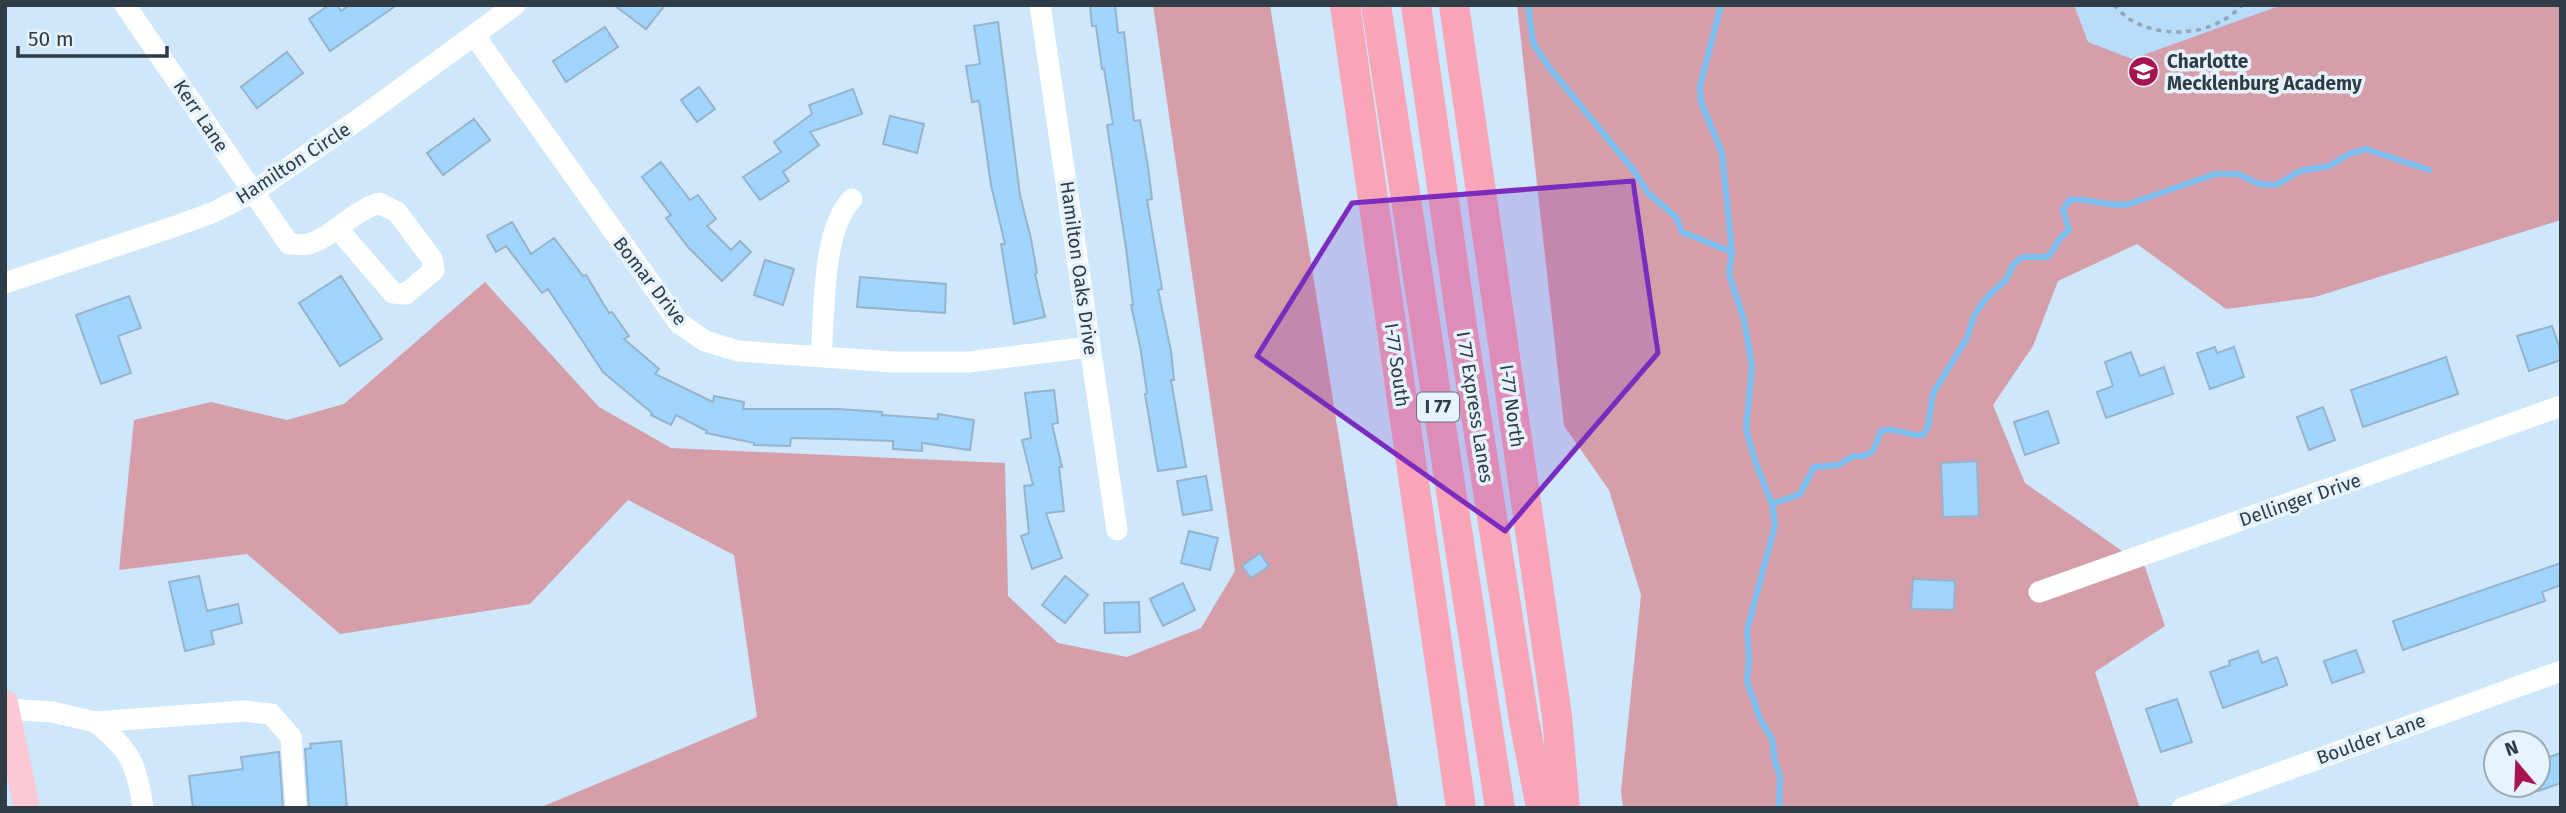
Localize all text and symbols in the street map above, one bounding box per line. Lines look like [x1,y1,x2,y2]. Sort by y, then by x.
scale bar [18,14,166,58]
text: 50 m [28,26,74,52]
place label: Charlotte Mecklenburg Academy [2167,50,2362,95]
school or university icon: Charlotte Mecklenburg Academy [2127,55,2161,89]
street label: Kerr Lane [169,76,233,156]
street label: Hamilton Circle [231,117,355,209]
street label: Hamilton Oaks Drive [1055,179,1103,357]
street label: Bomar Drive [608,232,692,330]
street label: I-77 South [1380,322,1414,408]
street label: I 77 Express Lanes [1452,330,1498,484]
street label: I-77 North [1495,363,1529,449]
road number: I 77 [1417,393,1459,422]
street label: Dellinger Drive [2236,468,2364,532]
street label: Boulder Lane [2313,709,2429,769]
north arrow [2482,729,2552,799]
text: N [2502,735,2521,761]

